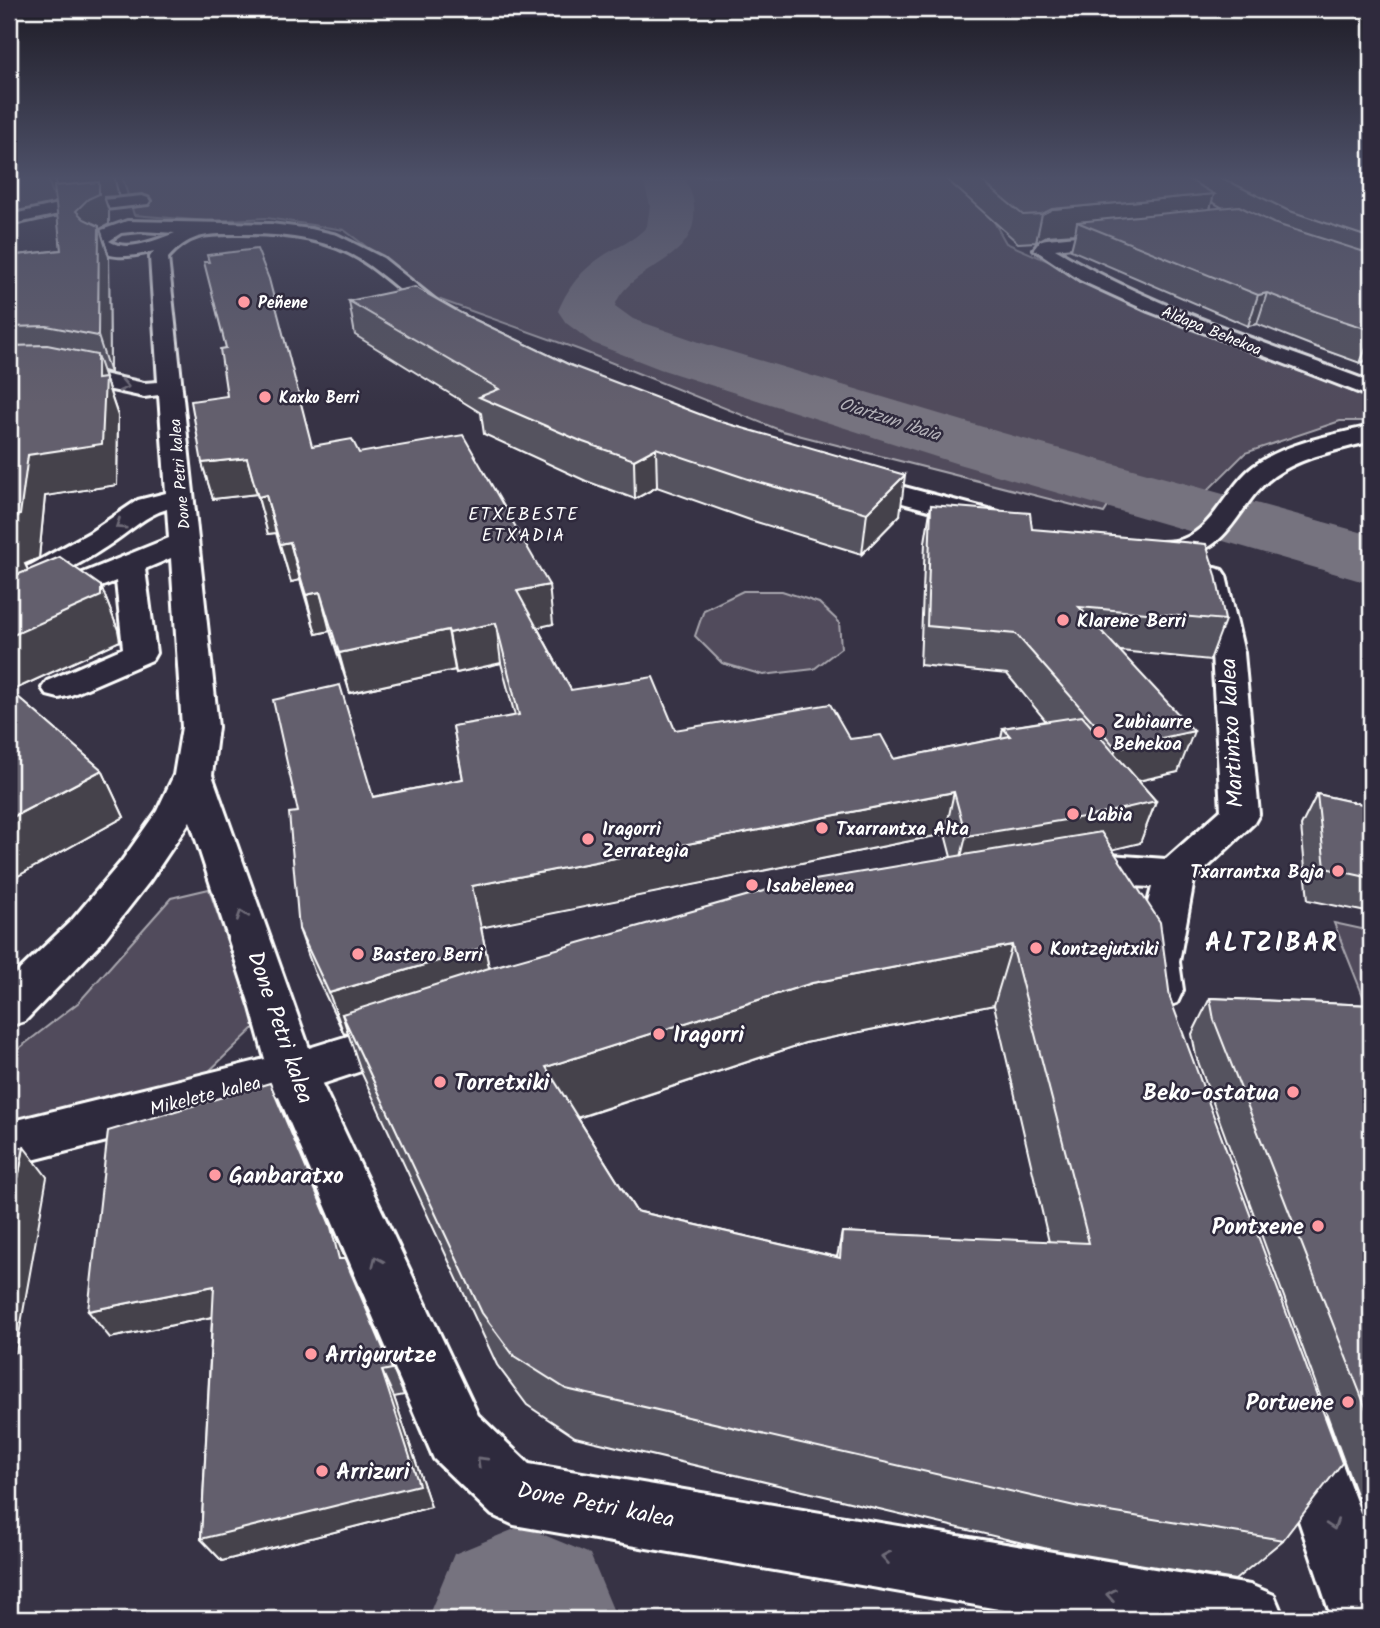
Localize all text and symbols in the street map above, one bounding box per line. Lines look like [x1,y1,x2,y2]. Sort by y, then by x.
place label: Peñene [258,291,308,316]
marker: Peñene [236,294,252,310]
street label: Aldapa Behekoa [1158,300,1265,363]
one-way arrow [118,378,130,392]
place label: Kaxko Berri [279,386,360,411]
marker: Kaxko Berri [257,389,273,405]
water label: Oiartzun ibaia [835,390,945,451]
street label: Done Petri kalea [163,418,198,530]
district label: ETXEBESTE ETXADIA [468,501,580,551]
one-way arrow [115,516,128,529]
place label: Klarene Berri [1077,607,1187,637]
marker: Klarene Berri [1055,612,1071,628]
street label: Martintxo kalea [1211,657,1255,809]
place label: Zubiaurre Behekoa [1113,708,1192,760]
marker: Zubiaurre Behekoa [1091,724,1107,740]
place label: Labia [1087,801,1133,831]
marker: Labia [1065,806,1081,822]
place label: Iragorri Zerrategia [602,815,689,867]
place label: Txarrantxa Alta [836,815,969,845]
marker: Txarrantxa Alta [814,820,830,836]
marker: Iragorri Zerrategia [580,831,596,847]
place label: Txarrantxa Baja [1190,858,1324,888]
marker: Txarrantxa Baja [1330,863,1346,879]
place label: Isabelenea [766,872,855,902]
marker: Isabelenea [744,877,760,893]
one-way arrow [236,909,250,922]
district label: ALTZIBAR [1205,923,1339,965]
place label: Kontzejutxiki [1050,935,1160,965]
marker: Kontzejutxiki [1028,940,1044,956]
place label: Bastero Berri [372,941,484,971]
street label: Done Petri kalea [236,946,322,1109]
marker: Bastero Berri [350,946,366,962]
place label: Iragorri [673,1018,745,1054]
marker: Iragorri [651,1026,667,1042]
place label: Torretxiki [454,1066,550,1102]
street label: Mikelete kalea [147,1069,264,1125]
marker: Torretxiki [432,1074,448,1090]
place label: Beko-ostatua [1143,1076,1279,1112]
marker: Beko-ostatua [1285,1084,1301,1100]
place label: Ganbaratxo [229,1159,344,1195]
marker: Ganbaratxo [207,1167,223,1183]
place label: Pontxene [1212,1210,1304,1246]
marker: Pontxene [1310,1218,1326,1234]
one-way arrow [371,1256,385,1268]
place label: Arrigurutze [325,1338,437,1374]
marker: Arrigurutze [303,1346,319,1362]
place label: Portuene [1246,1386,1334,1422]
marker: Portuene [1340,1394,1356,1410]
place label: Arrizuri [336,1455,411,1491]
one-way arrow [476,1457,489,1470]
marker: Arrizuri [314,1463,330,1479]
street label: Done Petri kalea [514,1473,677,1539]
one-way arrow [1325,1519,1339,1531]
one-way arrow [880,1550,892,1565]
one-way arrow [1105,1588,1116,1603]

